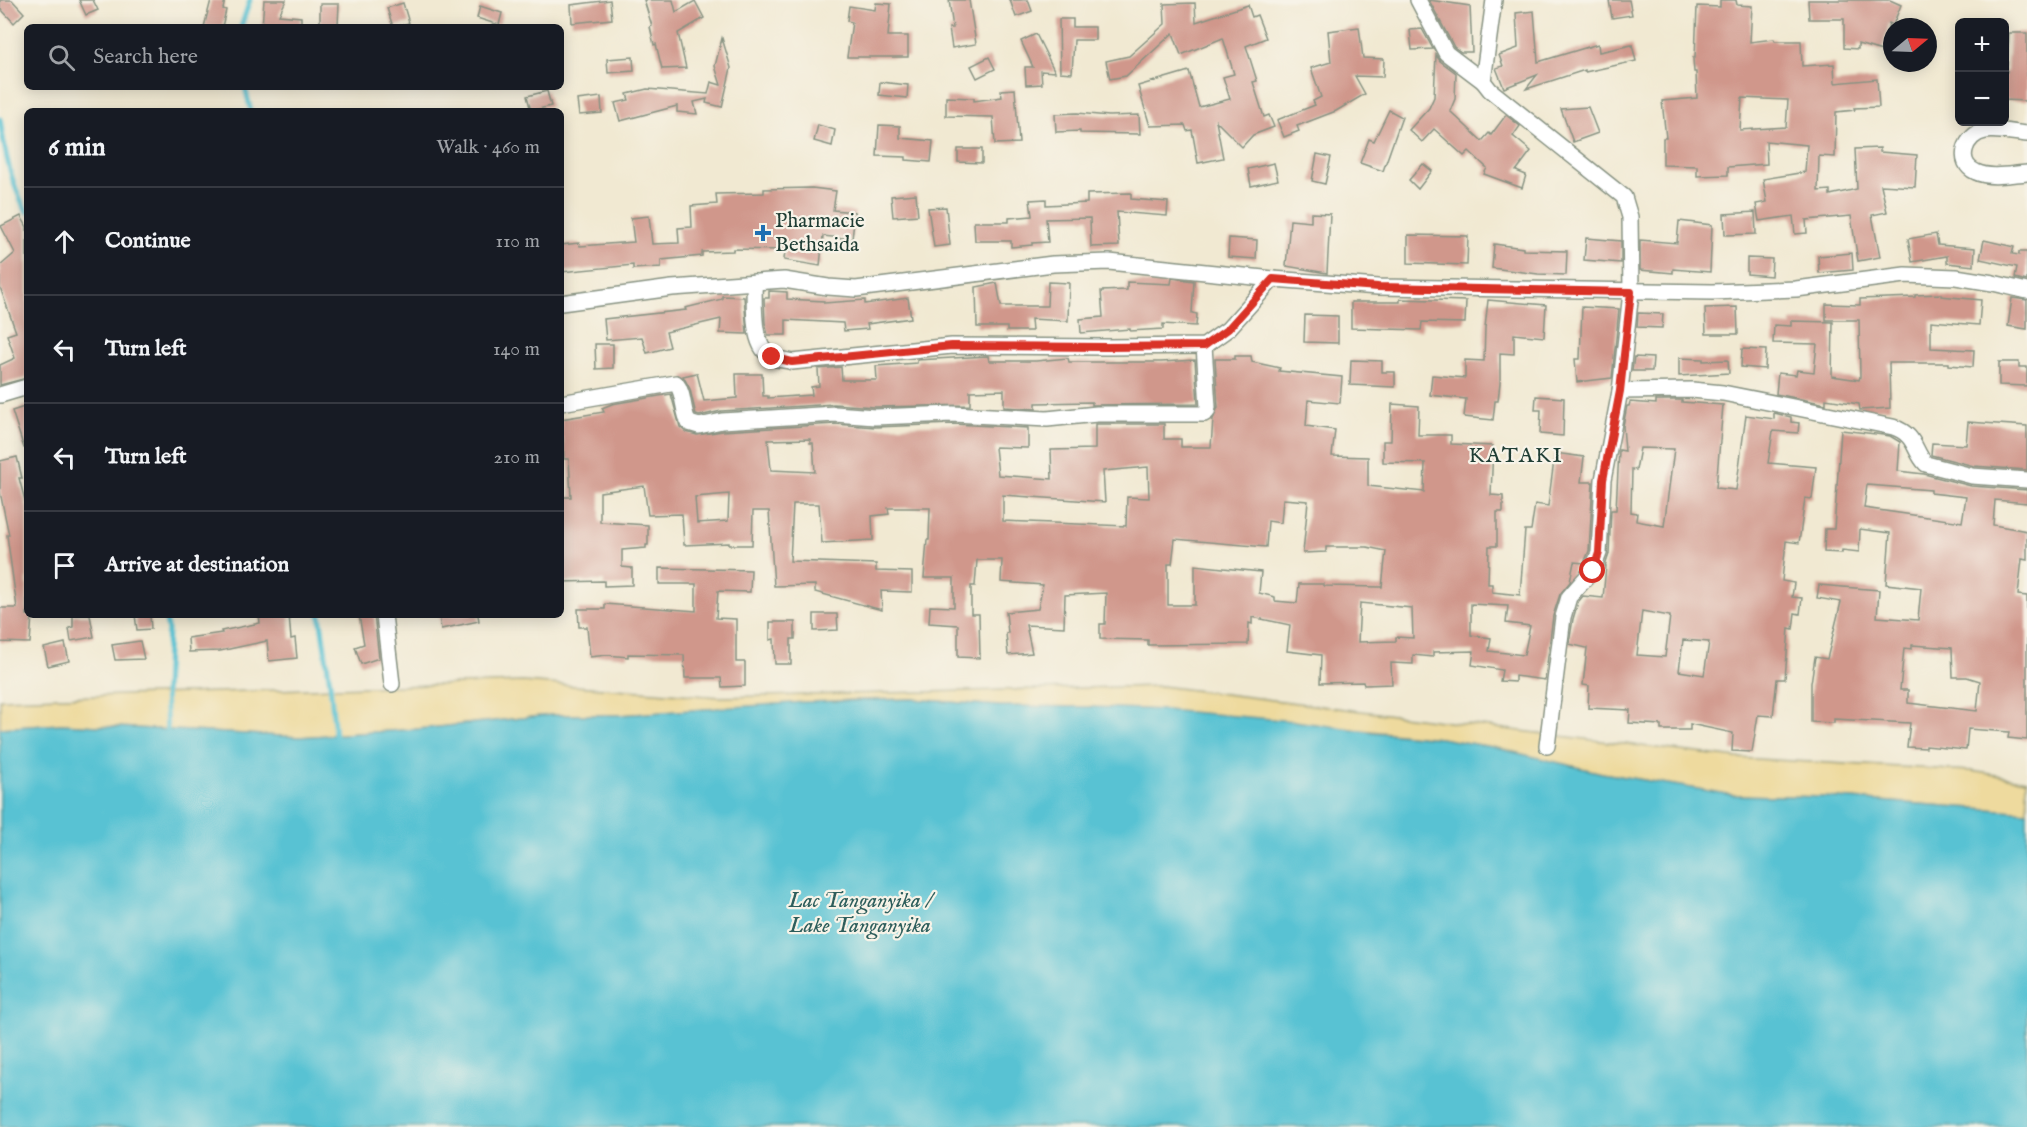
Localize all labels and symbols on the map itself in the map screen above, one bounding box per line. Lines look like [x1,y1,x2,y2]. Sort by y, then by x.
north arrow [1883,18,1937,72]
place label: Pharmacie Bethsaida [775,208,865,259]
marker: Pharmacie Bethsaida [756,226,770,240]
route end [758,343,784,369]
district label: KATAKI [1469,442,1563,470]
route start [1579,557,1605,583]
water label: Lac Tanganyika / Lake Tanganyika [788,887,936,940]

